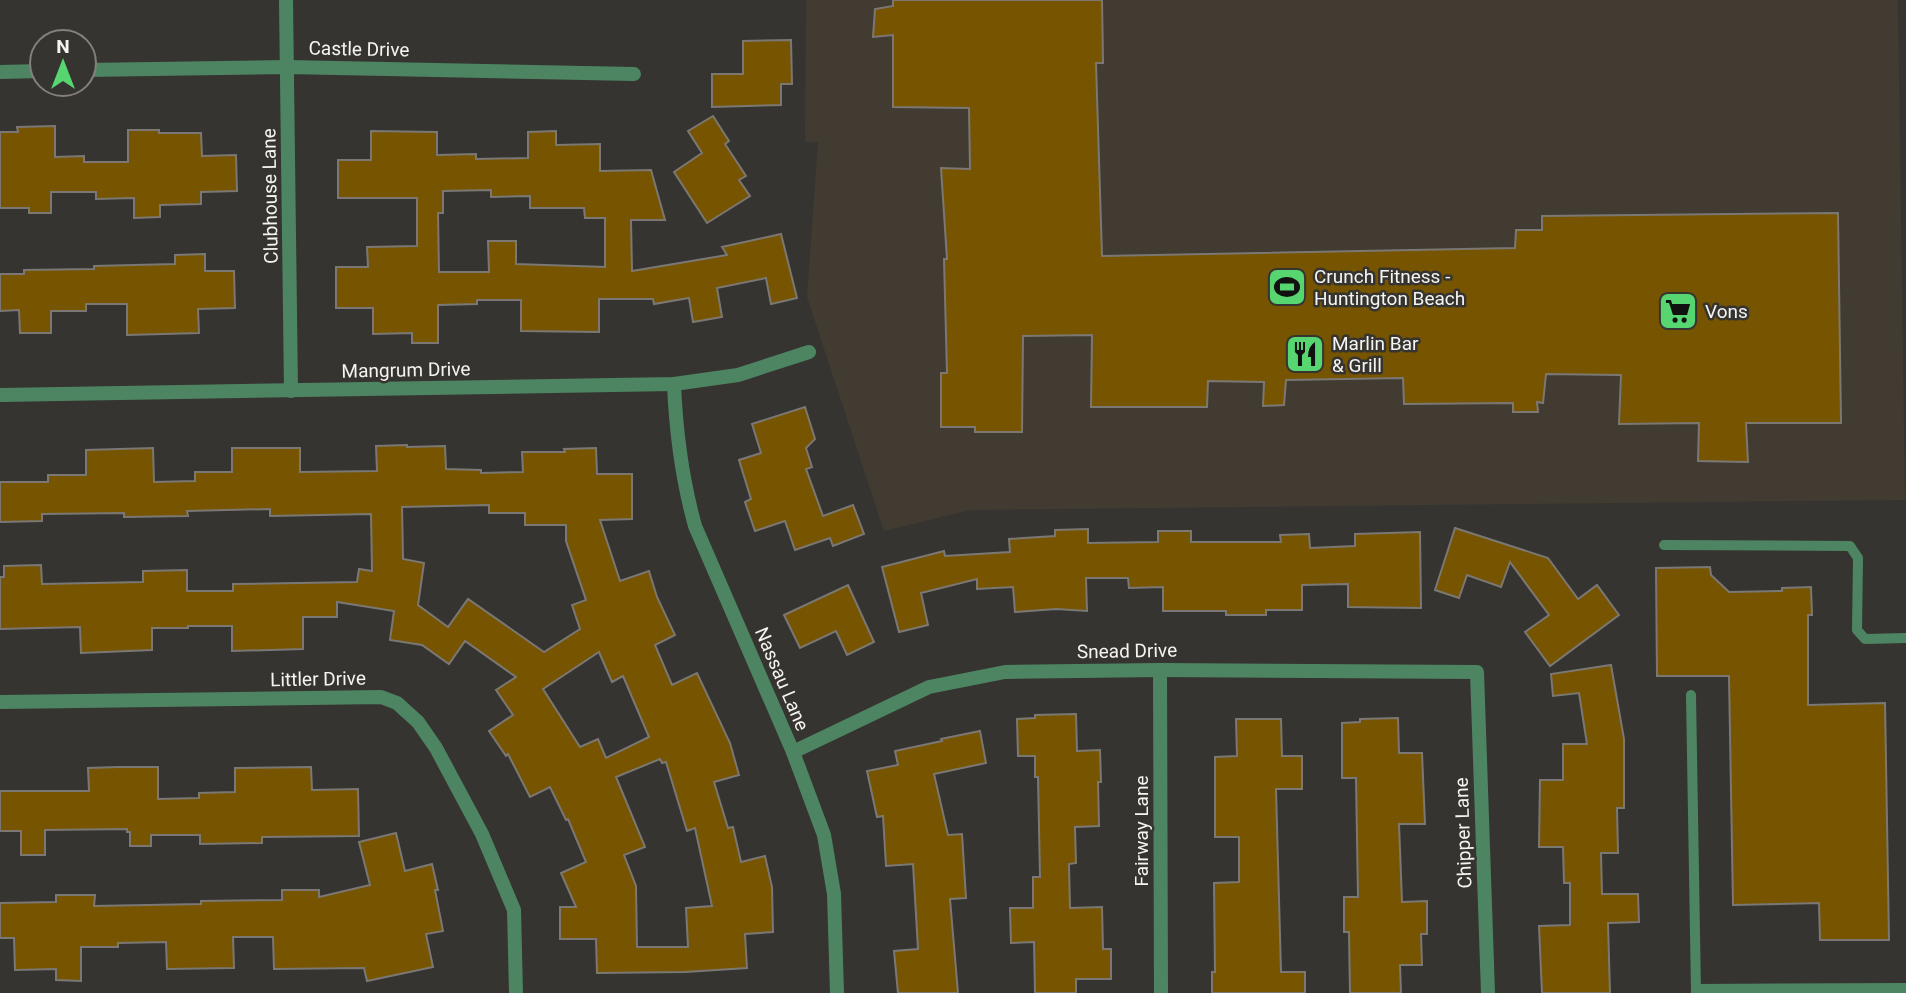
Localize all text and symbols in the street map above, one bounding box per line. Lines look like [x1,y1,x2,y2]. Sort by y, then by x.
north arrow [28,28,98,98]
text: N [56,35,70,58]
street label: Castle Drive [308,37,410,61]
street label: Clubhouse Lane [257,128,283,264]
place label: Crunch Fitness - Huntington Beach [1314,265,1465,310]
sports icon: Crunch Fitness - Huntington Beach [1266,266,1308,308]
supermarket icon: Vons [1657,290,1699,332]
place label: Vons [1705,300,1748,323]
place label: Marlin Bar & Grill [1332,332,1419,377]
restaurant icon: Marlin Bar & Grill [1284,333,1326,375]
street label: Mangrum Drive [341,357,471,383]
street label: Nassau Lane [750,624,814,734]
street label: Snead Drive [1077,639,1177,663]
street label: Littler Drive [270,667,366,691]
street label: Fairway Lane [1130,775,1153,887]
street label: Chipper Lane [1450,777,1476,889]

